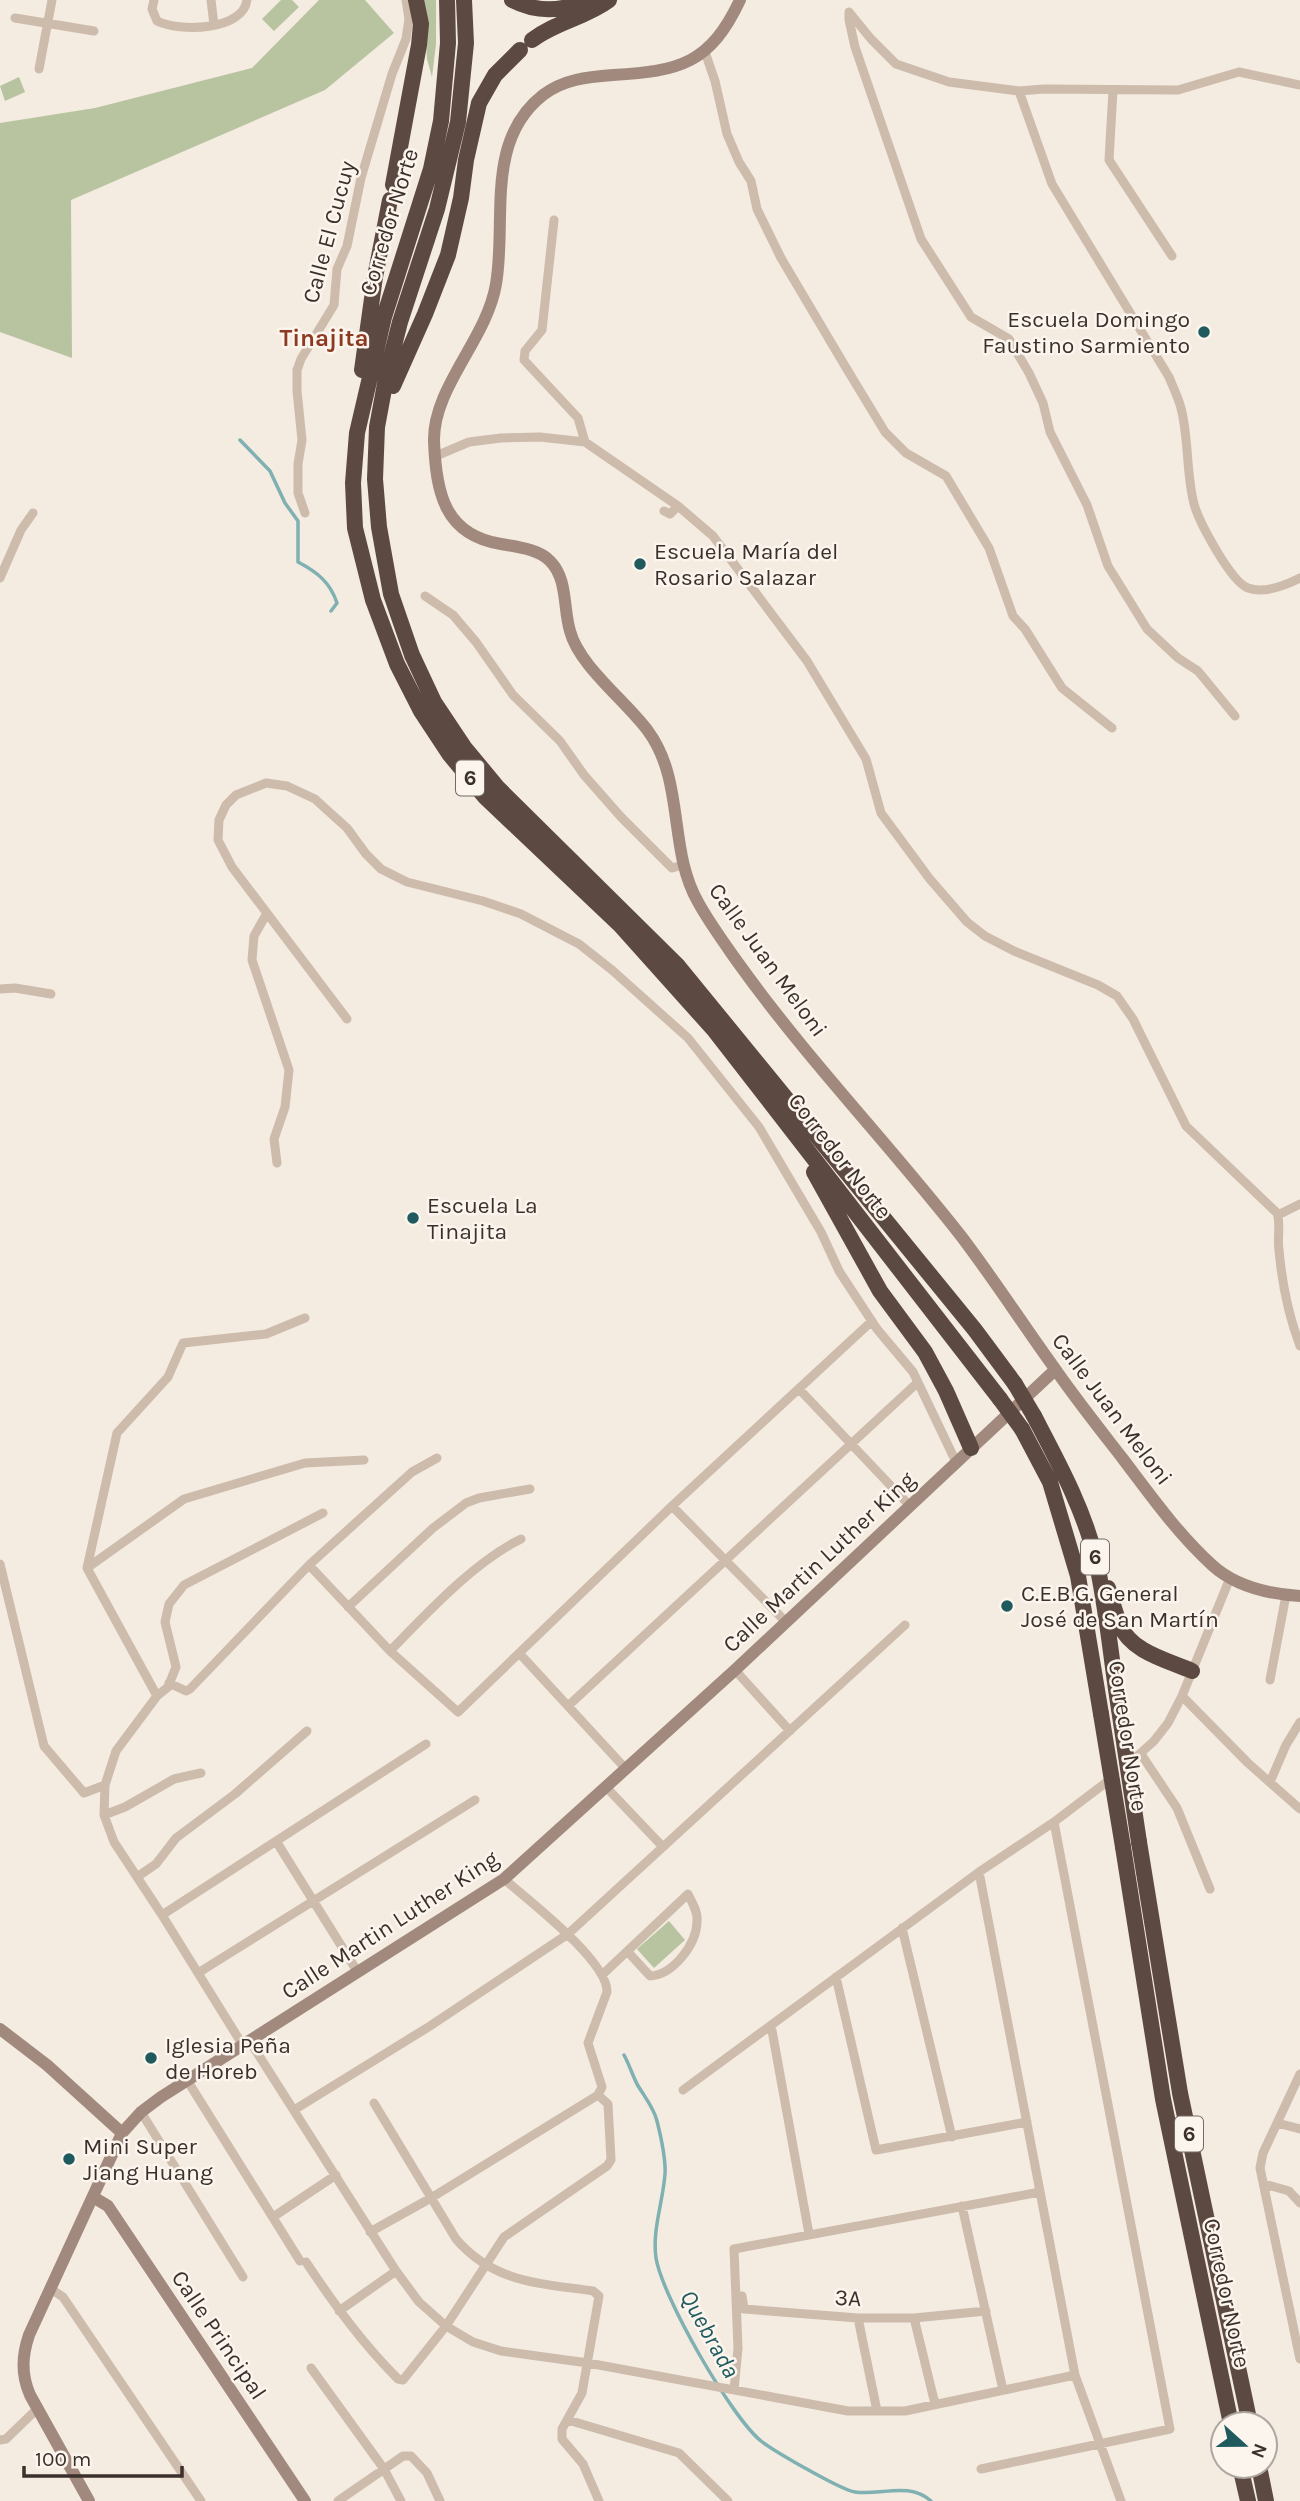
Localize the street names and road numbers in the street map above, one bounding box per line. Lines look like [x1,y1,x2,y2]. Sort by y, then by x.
street label: Corredor Norte [354,145,424,299]
street label: Calle El Cucuy [297,158,361,306]
road number: 6 [456,760,484,796]
street label: Calle Juan Meloni [703,878,833,1042]
street label: Corredor Norte [783,1088,897,1224]
street label: Calle Juan Meloni [1046,1328,1178,1490]
street label: Calle Martin Luther King [717,1466,921,1658]
road number: 6 [1081,1540,1109,1574]
street label: Corredor Norte [1103,1659,1153,1813]
street label: Calle Martin Luther King [277,1845,503,2005]
road number: 6 [1175,2116,1203,2152]
street label: Corredor Norte [1198,2216,1256,2370]
street label: Calle Principal [166,2265,272,2405]
street label: 3A [834,2284,862,2312]

